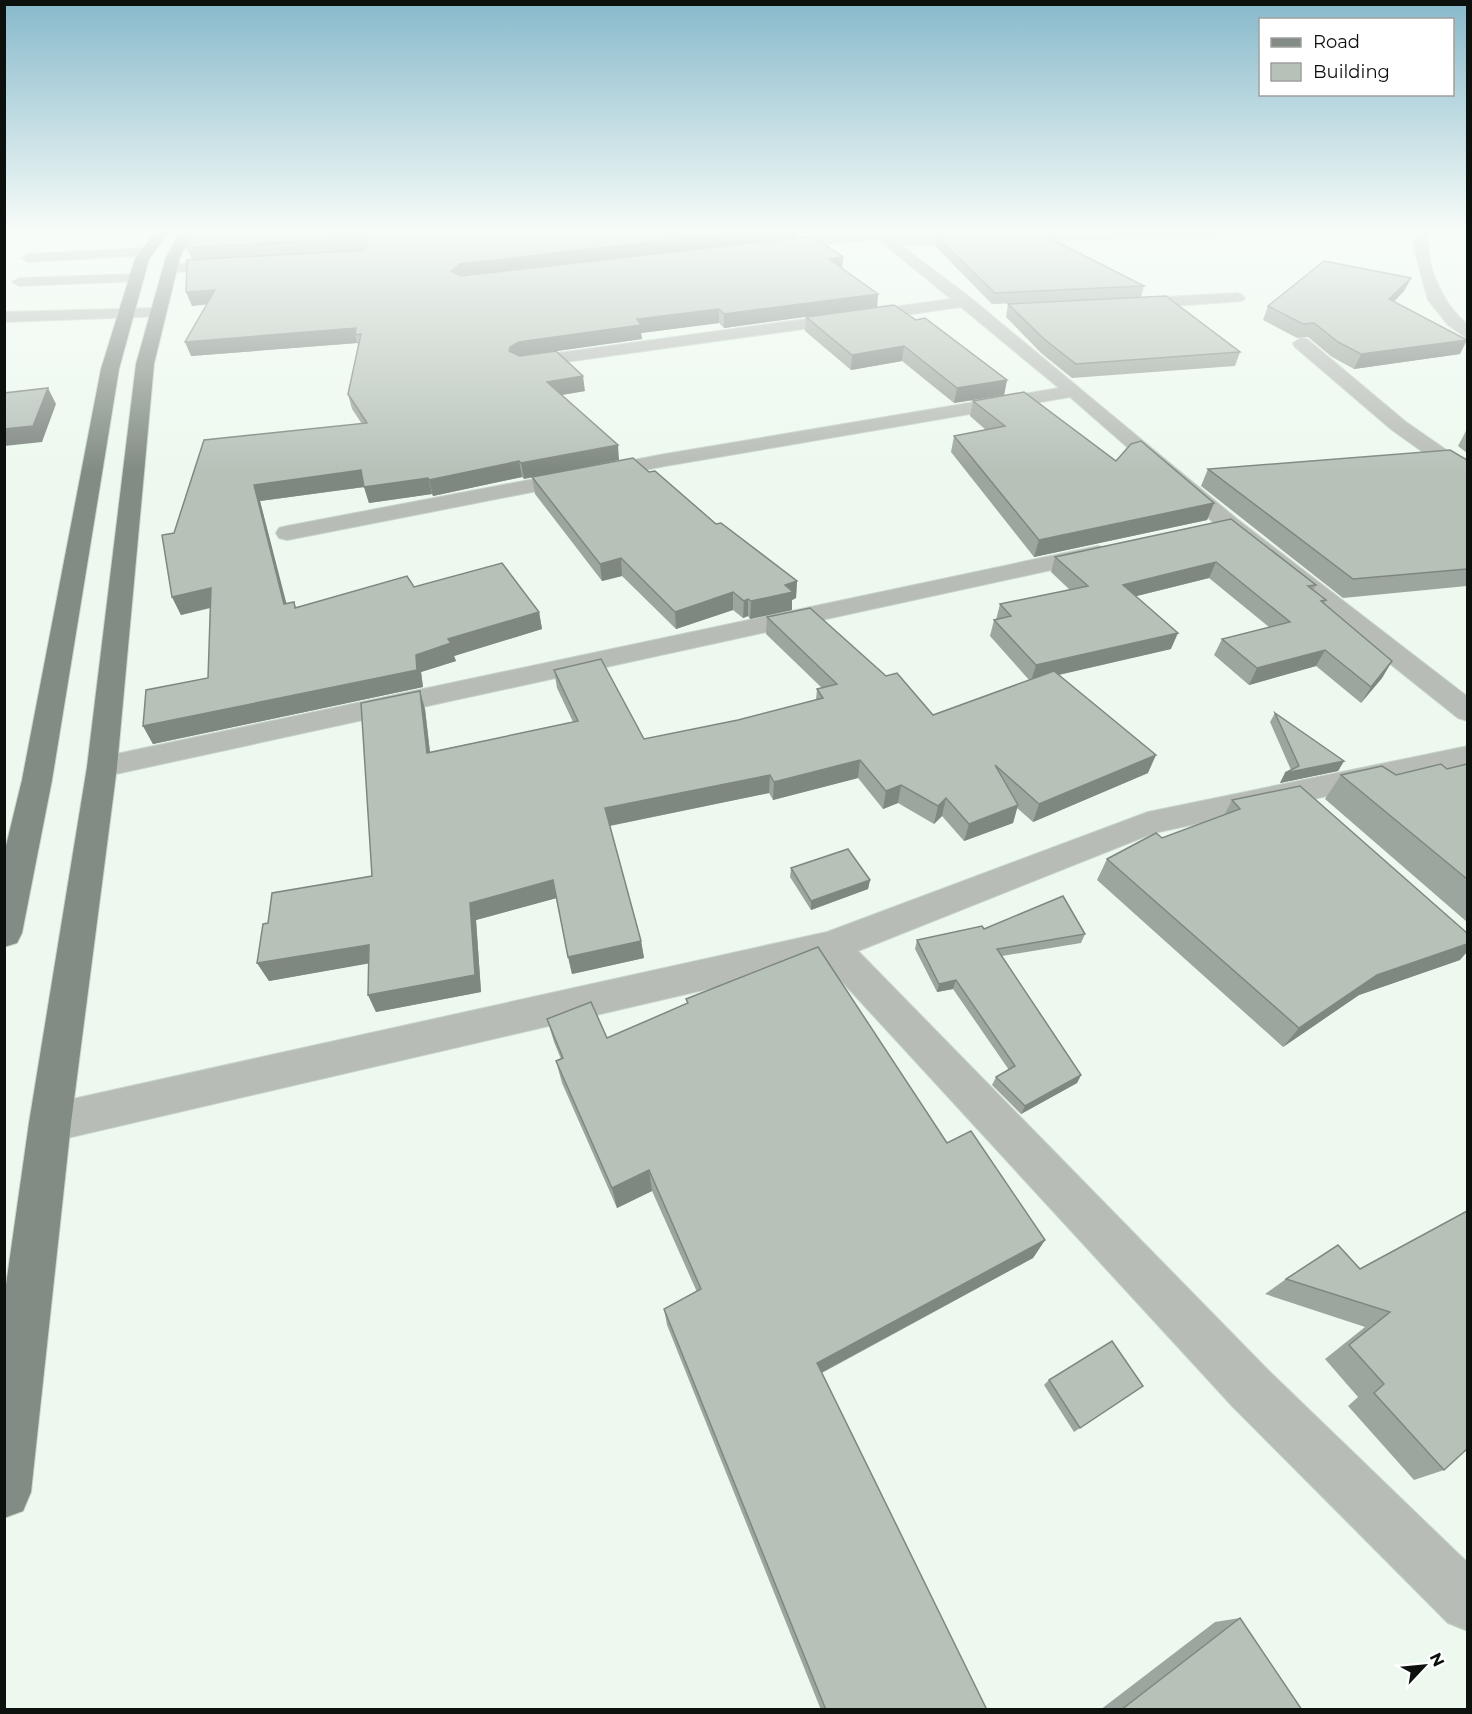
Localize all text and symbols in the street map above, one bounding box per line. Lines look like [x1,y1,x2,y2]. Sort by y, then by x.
legend [1259,18,1454,96]
text: Road [1313,31,1360,53]
text: Building [1313,61,1390,83]
north arrow [1394,1636,1454,1696]
text: N [1426,1650,1448,1670]

